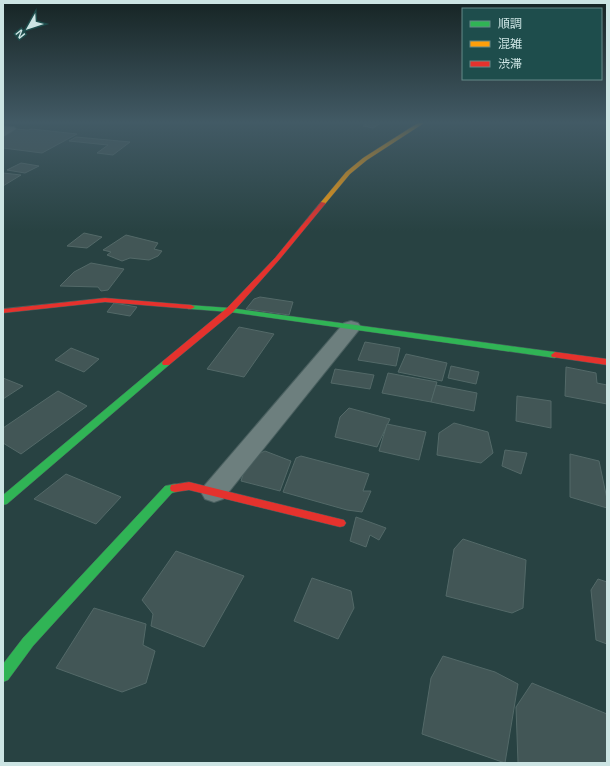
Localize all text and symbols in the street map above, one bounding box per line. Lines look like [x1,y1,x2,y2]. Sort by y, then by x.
north arrow [8,8,48,48]
legend [462,8,602,80]
text: 順調 [498,17,522,31]
text: N [13,27,27,41]
text: 混雑 [498,37,522,51]
text: 渋滞 [498,57,522,71]

